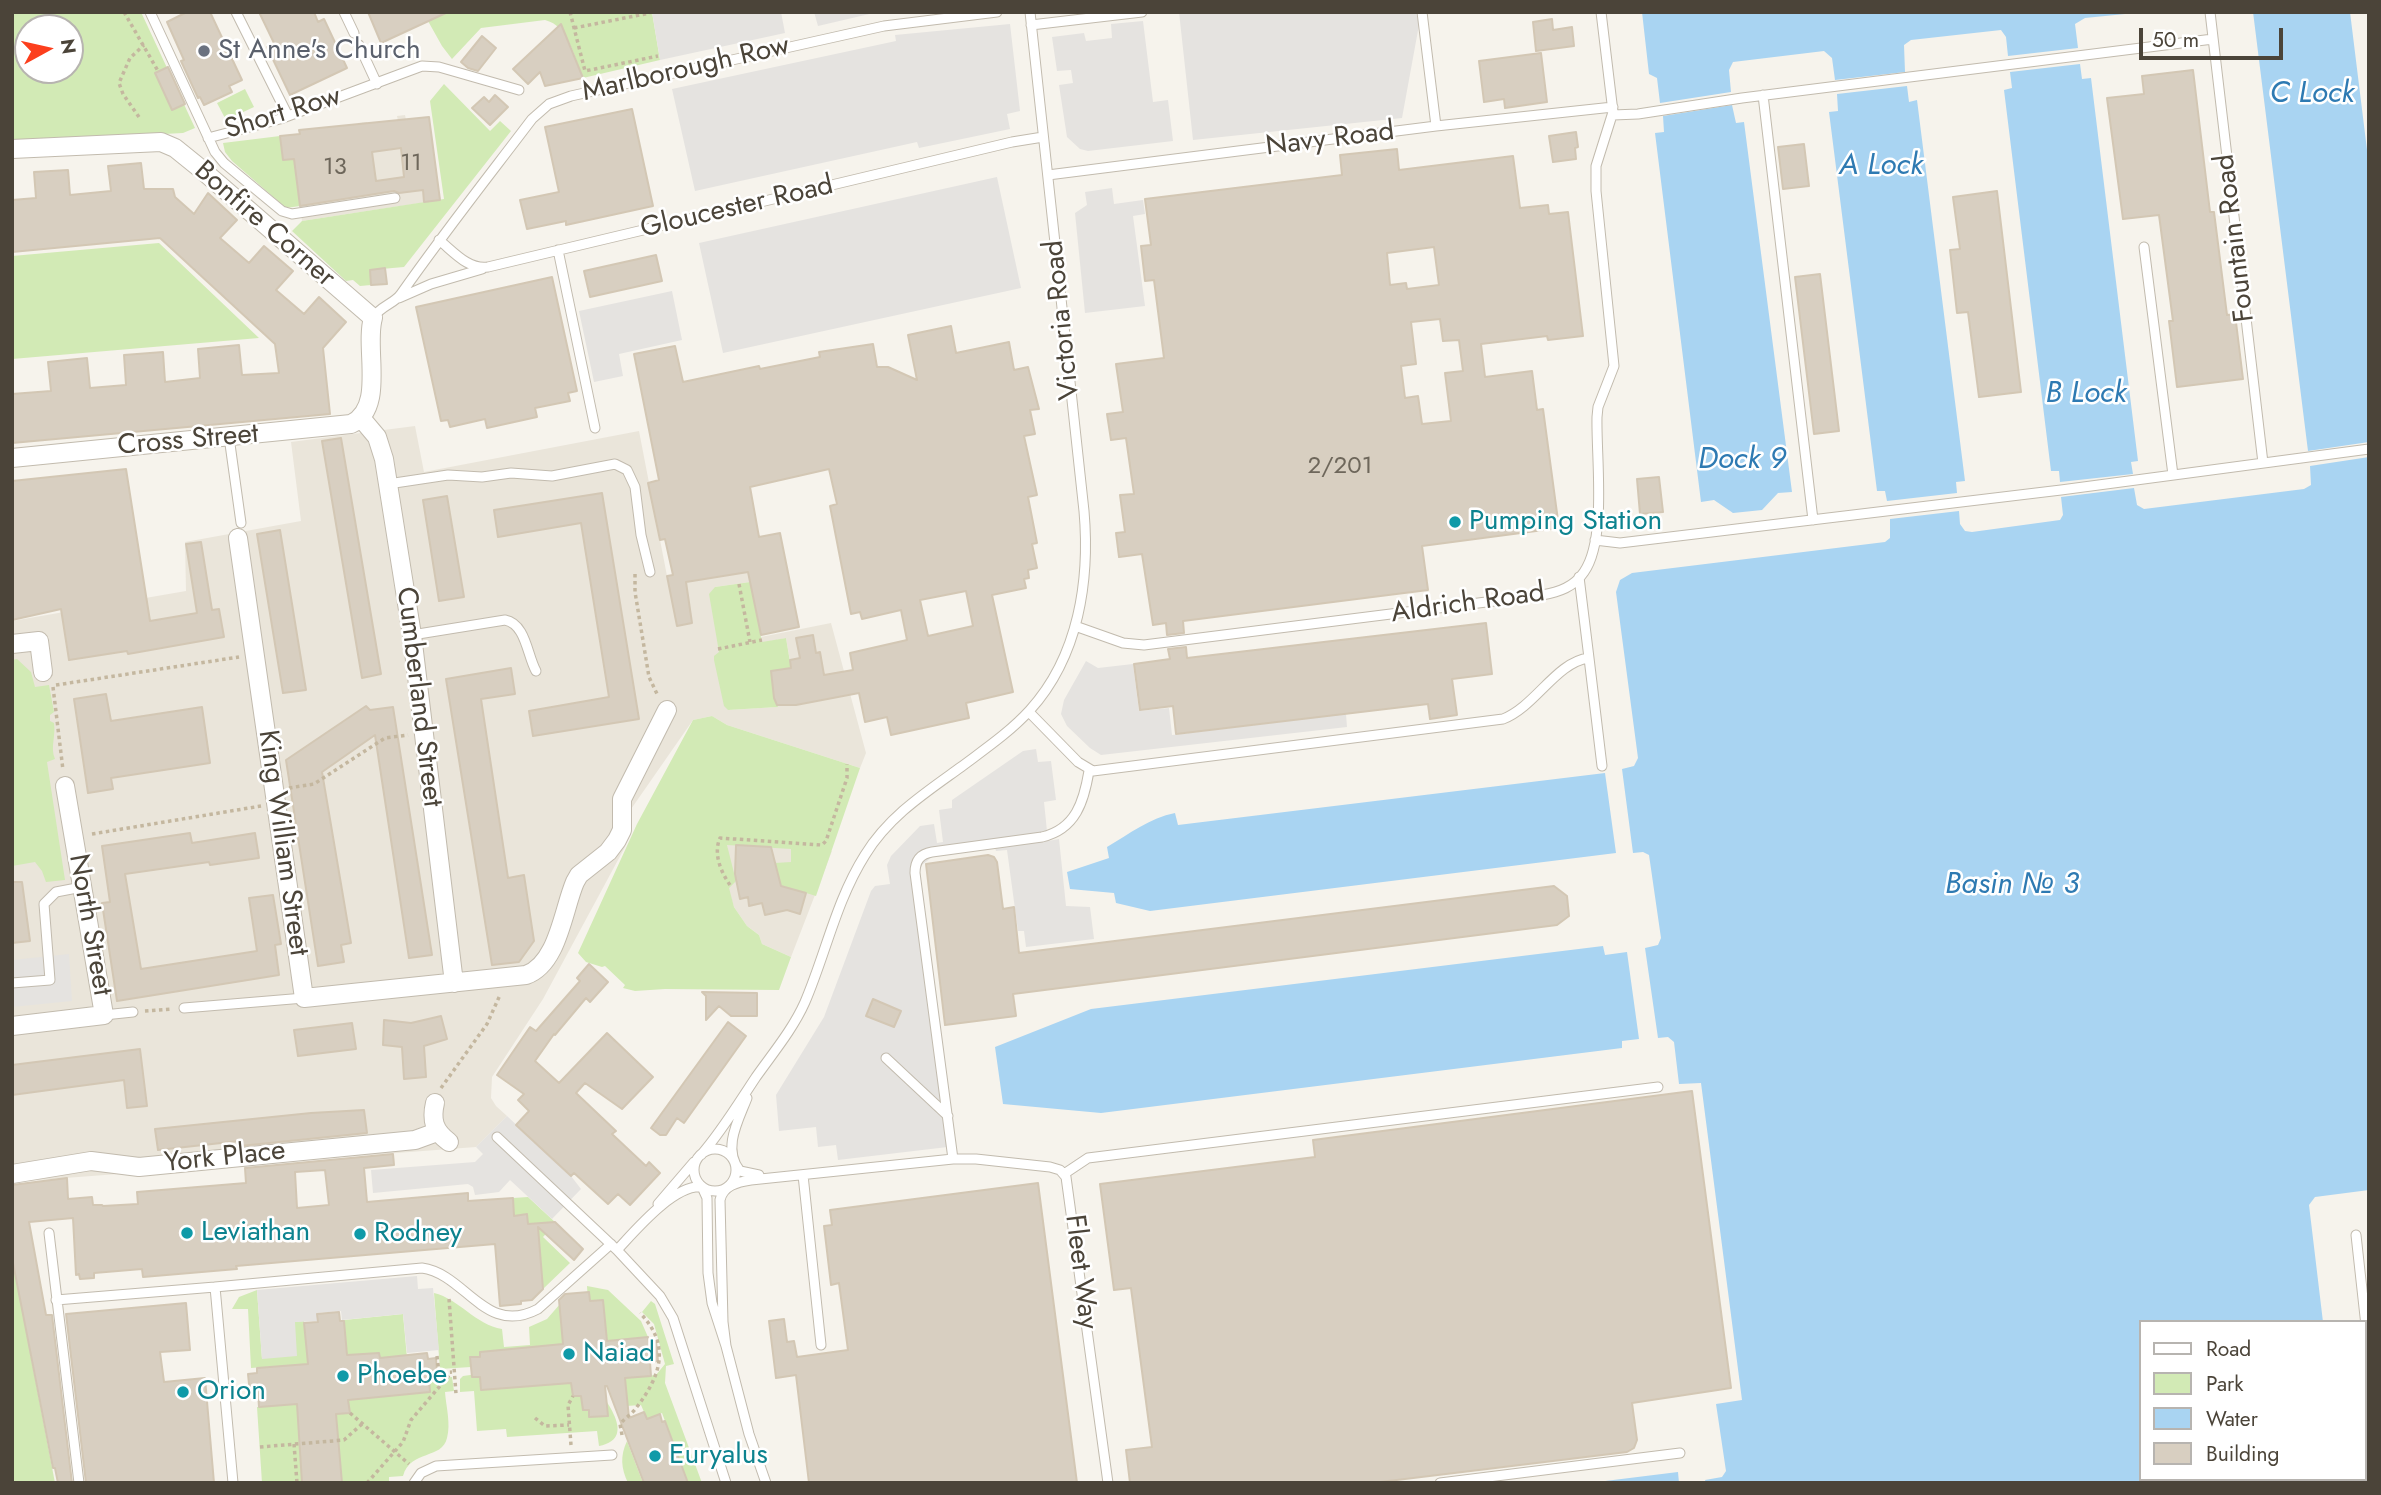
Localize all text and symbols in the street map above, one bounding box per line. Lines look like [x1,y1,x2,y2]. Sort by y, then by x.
north arrow [14,14,84,84]
scale bar [2143,14,2286,58]
text: 50 m [2152,25,2199,55]
street label: Marlborough Row [579,30,793,110]
place label: St Anne's Church [218,34,421,68]
text: N [54,37,83,56]
marker: St Anne's Church [196,43,212,59]
water label: C Lock [2270,77,2354,113]
street label: Short Row [221,80,345,148]
street label: Navy Road [1264,115,1396,165]
water label: A Lock [1839,149,1923,185]
house number: 11 [400,150,422,178]
street label: Fountain Road [2209,152,2263,324]
house number: 13 [323,154,347,182]
street label: Bonfire Corner [187,155,341,295]
street label: Gloucester Road [637,170,837,246]
street label: Victoria Road [1038,239,1088,401]
water label: B Lock [2045,377,2127,413]
street label: Cross Street [116,418,260,464]
water label: Dock 9 [1698,443,1786,479]
house number: 2/201 [1308,453,1372,481]
place label: Pumping Station [1469,505,1662,539]
marker: Pumping Station [1447,514,1463,530]
street label: Aldrich Road [1389,577,1547,631]
street label: Cumberland Street [388,585,448,809]
street label: King William Street [250,728,314,958]
street label: North Street [60,852,118,998]
water label: Basin № 3 [1945,868,2079,904]
street label: York Place [163,1135,287,1181]
street label: Fleet Way [1056,1213,1104,1331]
place label: Leviathan [201,1216,310,1250]
place label: Rodney [374,1217,462,1251]
marker: Leviathan [179,1225,195,1241]
marker: Rodney [352,1226,368,1242]
legend [2140,1320,2367,1481]
text: Road [2206,1334,2251,1364]
place label: Naiad [583,1337,655,1371]
marker: Naiad [561,1346,577,1362]
place label: Phoebe [357,1359,447,1393]
marker: Phoebe [335,1368,351,1384]
text: Park [2206,1369,2243,1399]
place label: Orion [197,1375,266,1409]
marker: Orion [175,1384,191,1400]
text: Water [2206,1404,2258,1434]
place label: Euryalus [669,1439,768,1473]
text: Building [2206,1439,2279,1469]
marker: Euryalus [647,1448,663,1464]

